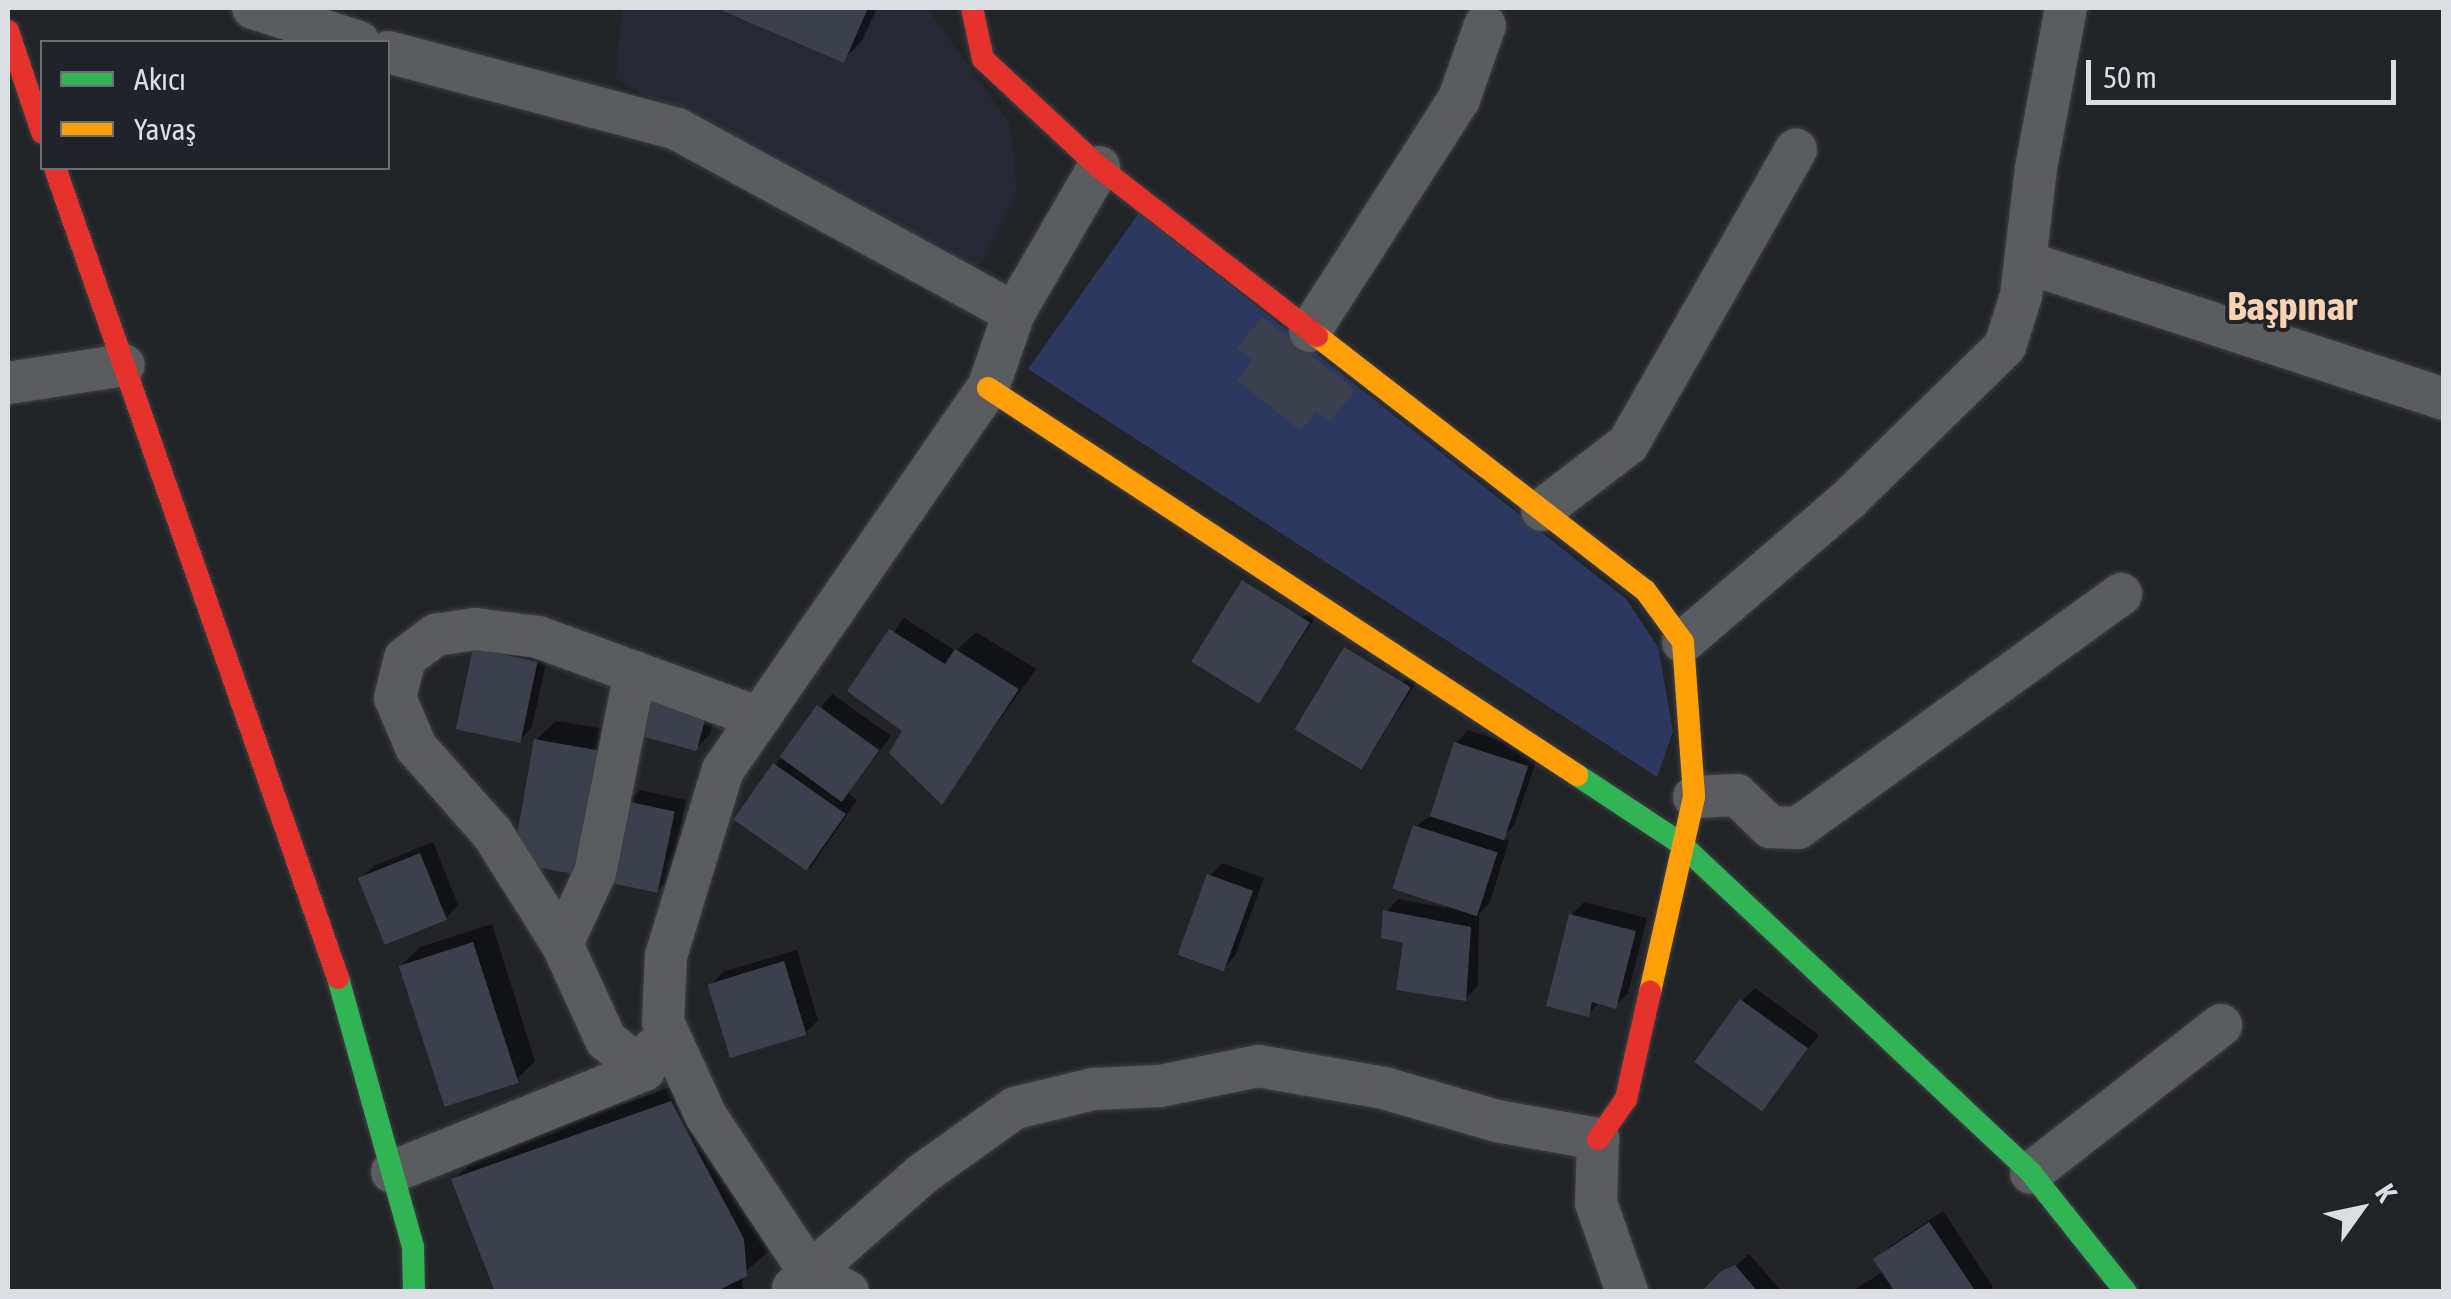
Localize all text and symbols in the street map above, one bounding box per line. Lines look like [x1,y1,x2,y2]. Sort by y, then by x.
legend [40,40,390,170]
scale bar [2091,40,2401,102]
text: 50 m [2103,60,2157,94]
text: Akıcı [134,62,186,96]
text: Yavaş [134,112,196,146]
district label: Başpınar [2227,282,2357,330]
north arrow [2311,1159,2411,1259]
text: K [2369,1178,2403,1207]

